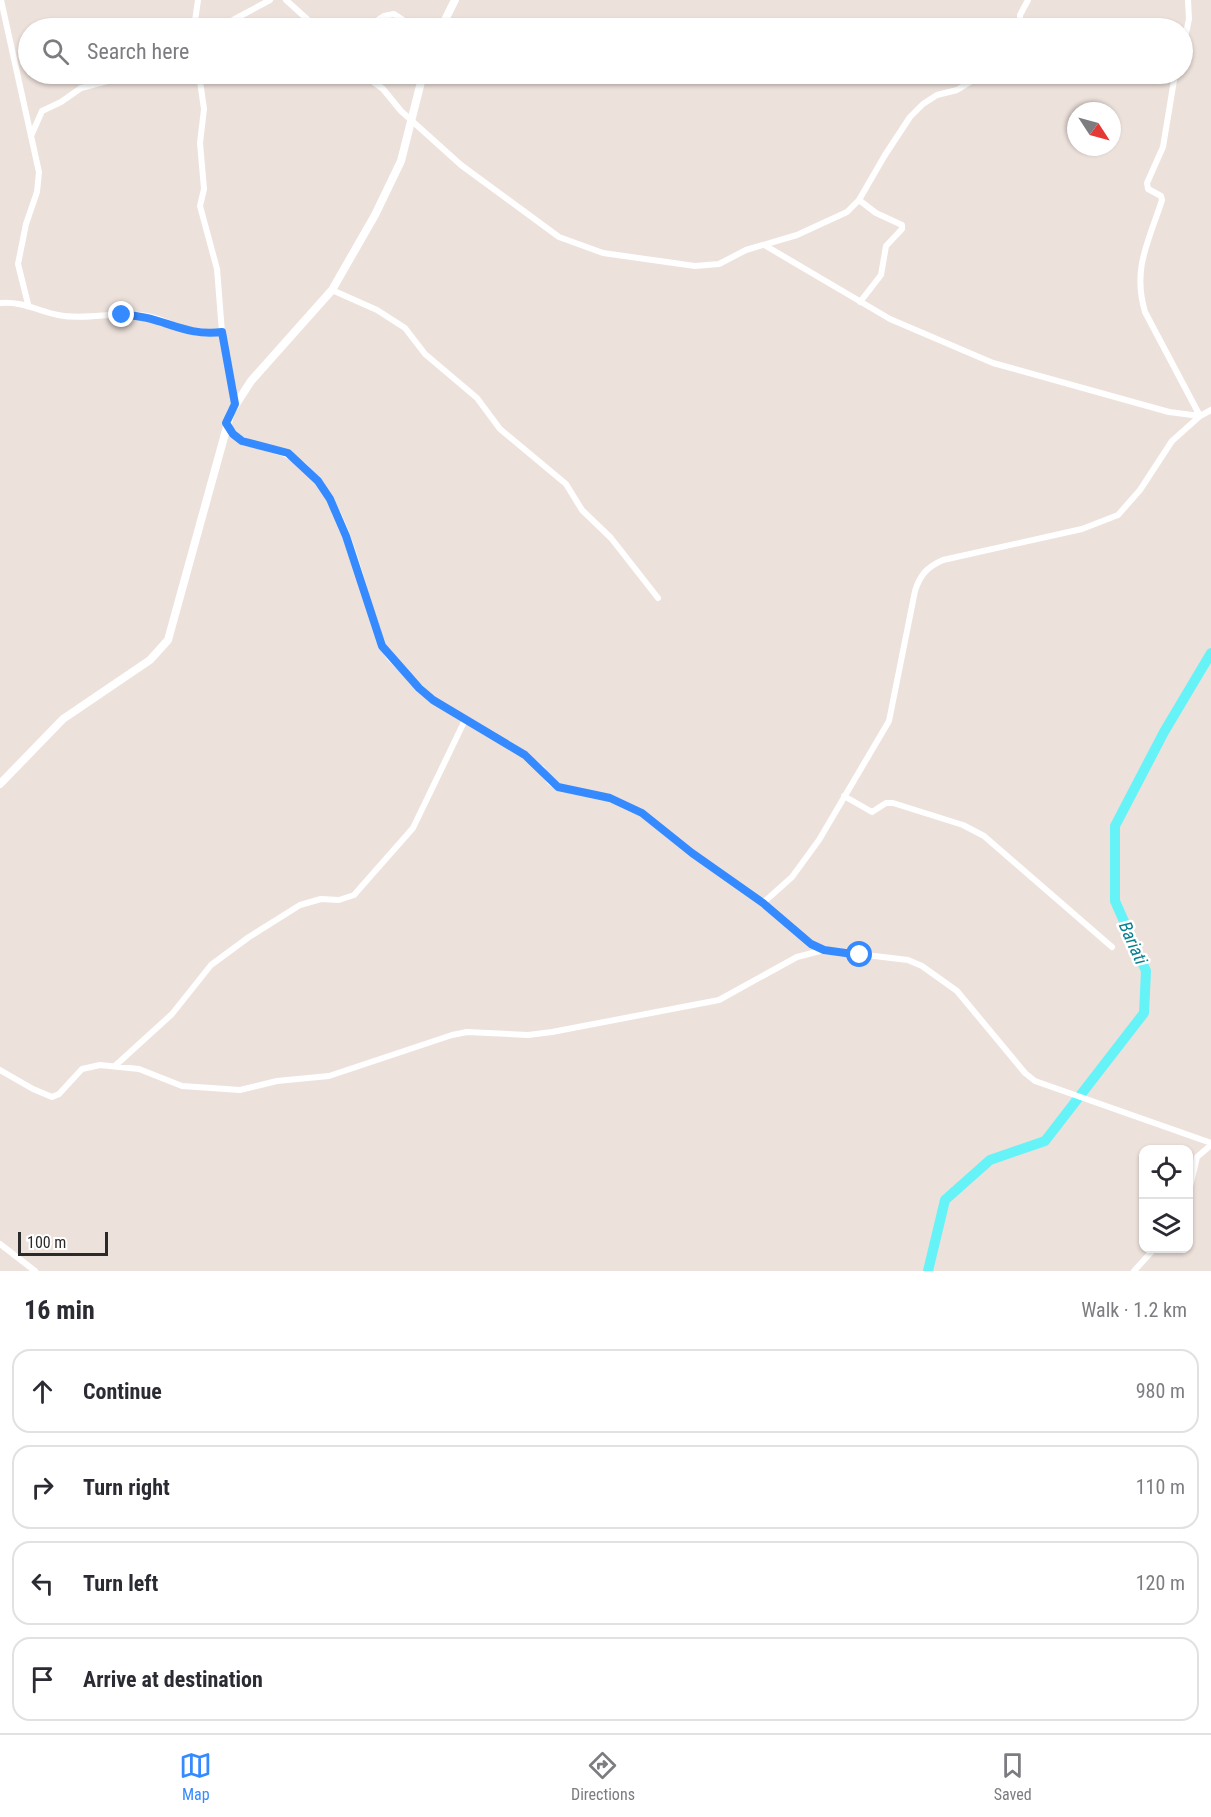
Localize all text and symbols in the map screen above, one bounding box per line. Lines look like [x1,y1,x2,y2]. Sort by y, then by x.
search box [18,18,1193,84]
icon: search [39,35,72,68]
text: Search here [87,39,189,64]
north arrow [1067,102,1121,156]
route end [108,301,134,327]
water label: Bariati [1115,918,1153,968]
route start [846,941,872,967]
map controls [1139,1145,1193,1253]
button: locate [1139,1145,1193,1199]
button: layers [1139,1199,1193,1253]
scale bar [18,1229,108,1256]
text: 100 m [27,1233,66,1252]
text: 16 min [24,1295,95,1325]
text: Walk · 1.2 km [1081,1298,1187,1322]
icon: ahead [26,1375,59,1408]
text: Continue [83,1379,162,1404]
text: 980 m [1136,1379,1185,1403]
icon: right [26,1471,59,1504]
text: Turn right [83,1475,170,1500]
text: 110 m [1136,1475,1185,1499]
icon: left [26,1567,59,1600]
text: Turn left [83,1571,158,1596]
text: 120 m [1136,1571,1185,1595]
icon: arrive [26,1663,59,1696]
text: Arrive at destination [83,1667,263,1692]
tab: Map [179,1749,212,1804]
tab: Directions [571,1749,635,1804]
tab: Saved [994,1749,1032,1804]

